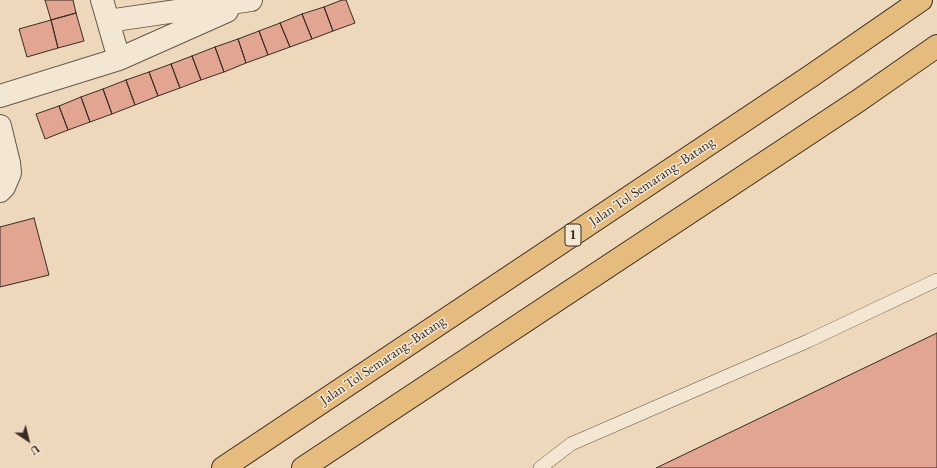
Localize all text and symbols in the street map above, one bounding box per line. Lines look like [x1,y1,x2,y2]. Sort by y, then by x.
street label: Jalan Tol Semarang–Batang [586,134,718,230]
road number: 1 [565,224,581,246]
street label: Jalan Tol Semarang–Batang [317,313,449,409]
north arrow [8,420,48,460]
text: U [28,442,42,458]

